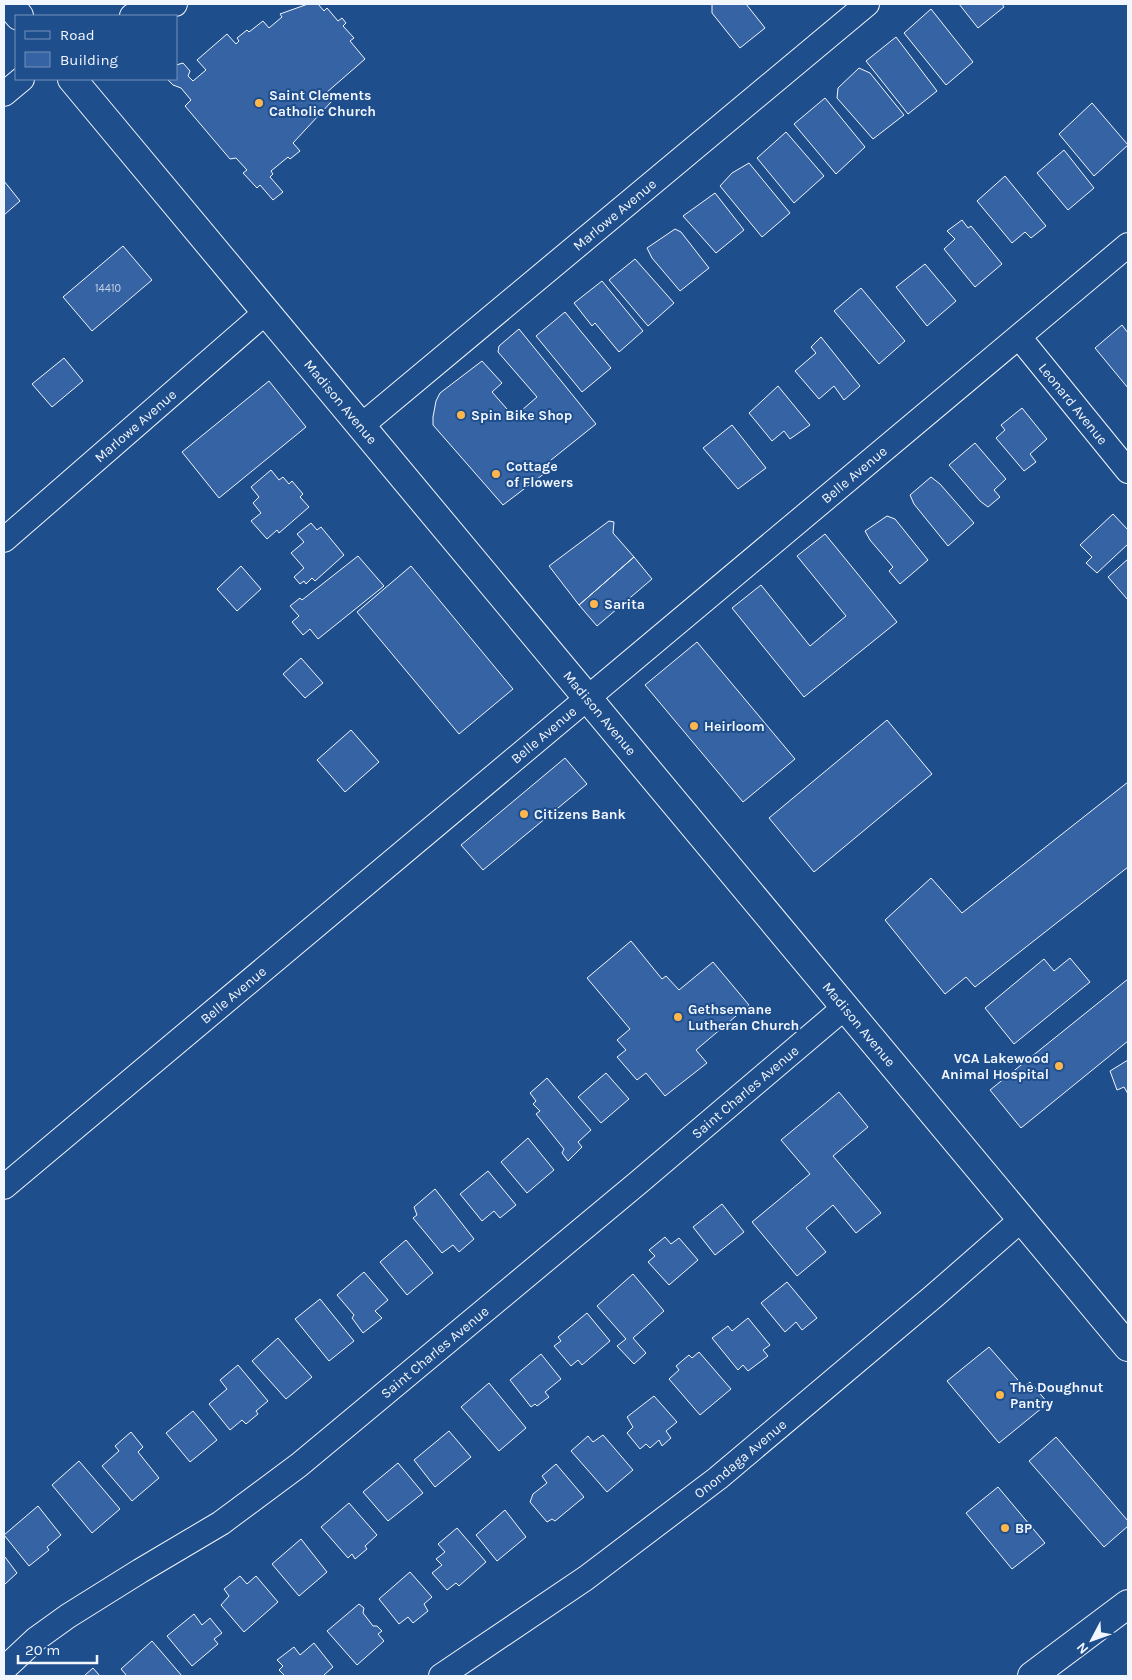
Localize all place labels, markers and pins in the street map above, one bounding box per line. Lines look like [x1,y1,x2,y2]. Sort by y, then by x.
place label: Saint Clements Catholic Church [269,87,376,120]
marker: Saint Clements Catholic Church [253,97,265,109]
place label: Spin Bike Shop [471,407,572,424]
marker: Spin Bike Shop [455,409,467,421]
place label: Cottage of Flowers [506,458,573,491]
marker: Cottage of Flowers [490,468,502,480]
place label: Sarita [604,596,645,613]
marker: Sarita [588,598,600,610]
place label: Heirloom [704,718,765,735]
marker: Heirloom [688,720,700,732]
place label: Citizens Bank [534,806,627,823]
marker: Citizens Bank [518,808,530,820]
place label: Gethsemane Lutheran Church [688,1001,799,1034]
marker: Gethsemane Lutheran Church [672,1011,684,1023]
place label: VCA Lakewood Animal Hospital [941,1050,1049,1083]
marker: VCA Lakewood Animal Hospital [1053,1060,1065,1072]
place label: The Doughnut Pantry [1010,1379,1104,1412]
marker: The Doughnut Pantry [994,1389,1006,1401]
place label: BP [1015,1520,1032,1537]
marker: BP [999,1522,1011,1534]

